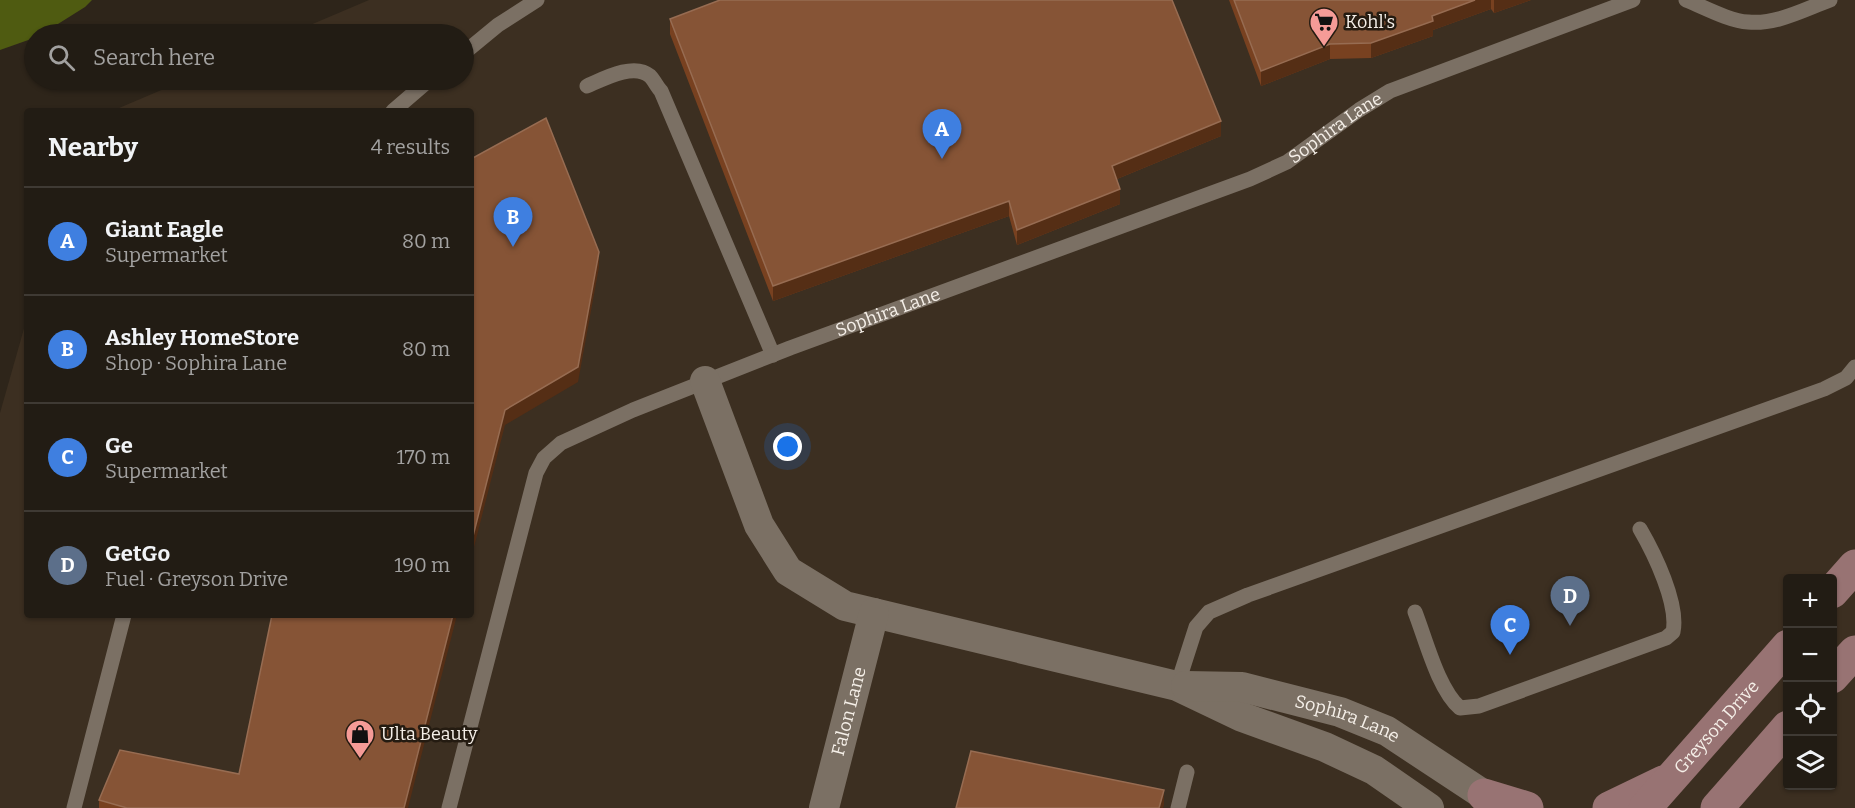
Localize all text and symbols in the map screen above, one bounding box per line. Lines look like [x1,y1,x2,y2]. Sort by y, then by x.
supermarket icon: Kohl's [1308,6,1340,48]
place label: Kohl's [1345,11,1395,33]
search box [24,24,474,90]
icon: search [45,41,78,74]
text: Search here [93,44,215,71]
street label: Sophira Lane [1284,87,1387,168]
pin: A [922,110,962,159]
text: Nearby [48,132,138,163]
text: 4 results [371,135,450,159]
pin: B [494,198,532,247]
text: Giant Eagle [105,216,224,243]
text: A [60,229,75,253]
text: 80 m [402,229,450,253]
text: Supermarket [105,243,228,267]
street label: Sophira Lane [832,283,943,341]
text: Ashley HomeStore [105,324,299,351]
text: B [61,337,74,361]
text: 80 m [402,337,450,361]
text: Shop · Sophira Lane [105,351,287,375]
text: Ge [105,432,133,459]
your location [773,432,802,461]
text: C [61,445,74,469]
text: 170 m [397,445,450,469]
text: Supermarket [105,459,228,483]
text: GetGo [105,540,170,567]
text: D [60,553,75,577]
text: 190 m [394,553,450,577]
text: Fuel · Greyson Drive [105,567,288,591]
map controls [1783,574,1837,790]
button: + [1783,574,1837,628]
pin: D [1550,576,1590,626]
pin: C [1490,606,1530,655]
button: − [1783,628,1837,682]
street label: Falon Lane [827,664,871,758]
street label: Greyson Drive [1669,676,1764,778]
button: locate [1783,682,1837,736]
street label: Sophira Lane [1293,690,1404,747]
shop icon: Ulta Beauty [344,718,376,760]
place label: Ulta Beauty [381,723,478,745]
button: layers [1783,736,1837,790]

